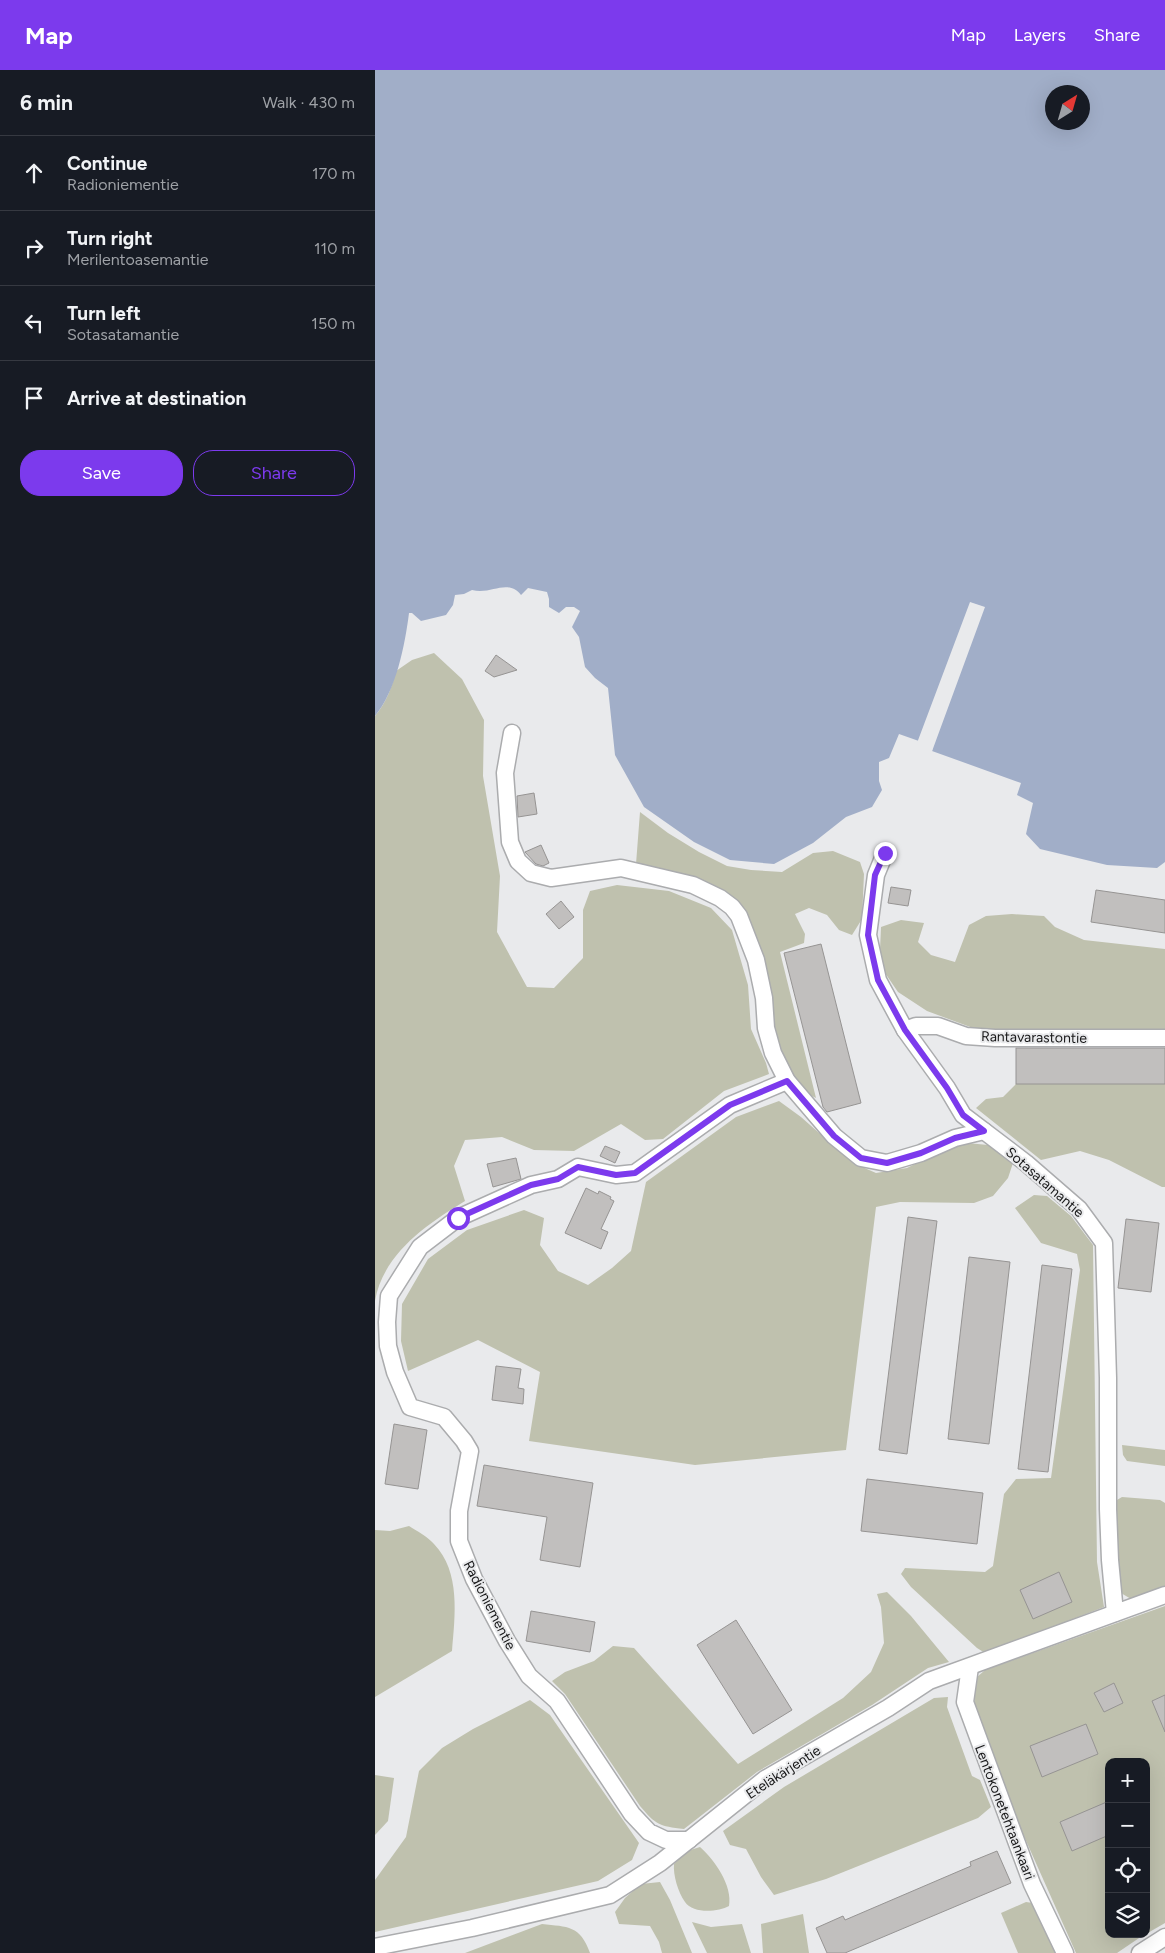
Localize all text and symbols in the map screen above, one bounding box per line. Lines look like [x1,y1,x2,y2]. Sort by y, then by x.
text: Map [25,21,73,50]
text: Map [951,24,986,46]
text: Layers [1014,24,1066,46]
text: Share [1094,24,1140,46]
north arrow [1045,85,1090,130]
text: 6 min [20,90,73,115]
text: Walk · 430 m [262,93,355,112]
text: Continue [67,152,147,175]
icon: ahead [20,159,48,187]
text: 170 m [312,164,355,183]
text: Radioniementie [67,175,179,194]
text: Turn right [67,227,153,250]
icon: right [20,234,48,262]
text: 110 m [314,239,355,258]
text: Merilentoasemantie [67,250,208,269]
text: Turn left [67,302,141,325]
icon: left [20,309,48,337]
text: 150 m [311,314,355,333]
text: Sotasatamantie [67,325,179,344]
icon: arrive [20,384,48,412]
text: Arrive at destination [67,387,246,410]
button: Save [20,450,183,496]
button: Share [193,450,355,496]
route end [874,842,897,865]
street label: Rantavarastontie [981,1028,1087,1047]
street label: Sotasatamantie [1002,1144,1088,1221]
route start [447,1207,470,1230]
street label: Radioniementie [460,1558,519,1653]
street label: Eteläkärjentie [743,1742,824,1803]
street label: Lentokonetehtaankaari [971,1742,1038,1882]
map controls [1105,1758,1150,1938]
button: + [1105,1758,1150,1803]
button: − [1105,1803,1150,1848]
button: locate [1105,1848,1150,1893]
button: layers [1105,1893,1150,1938]

